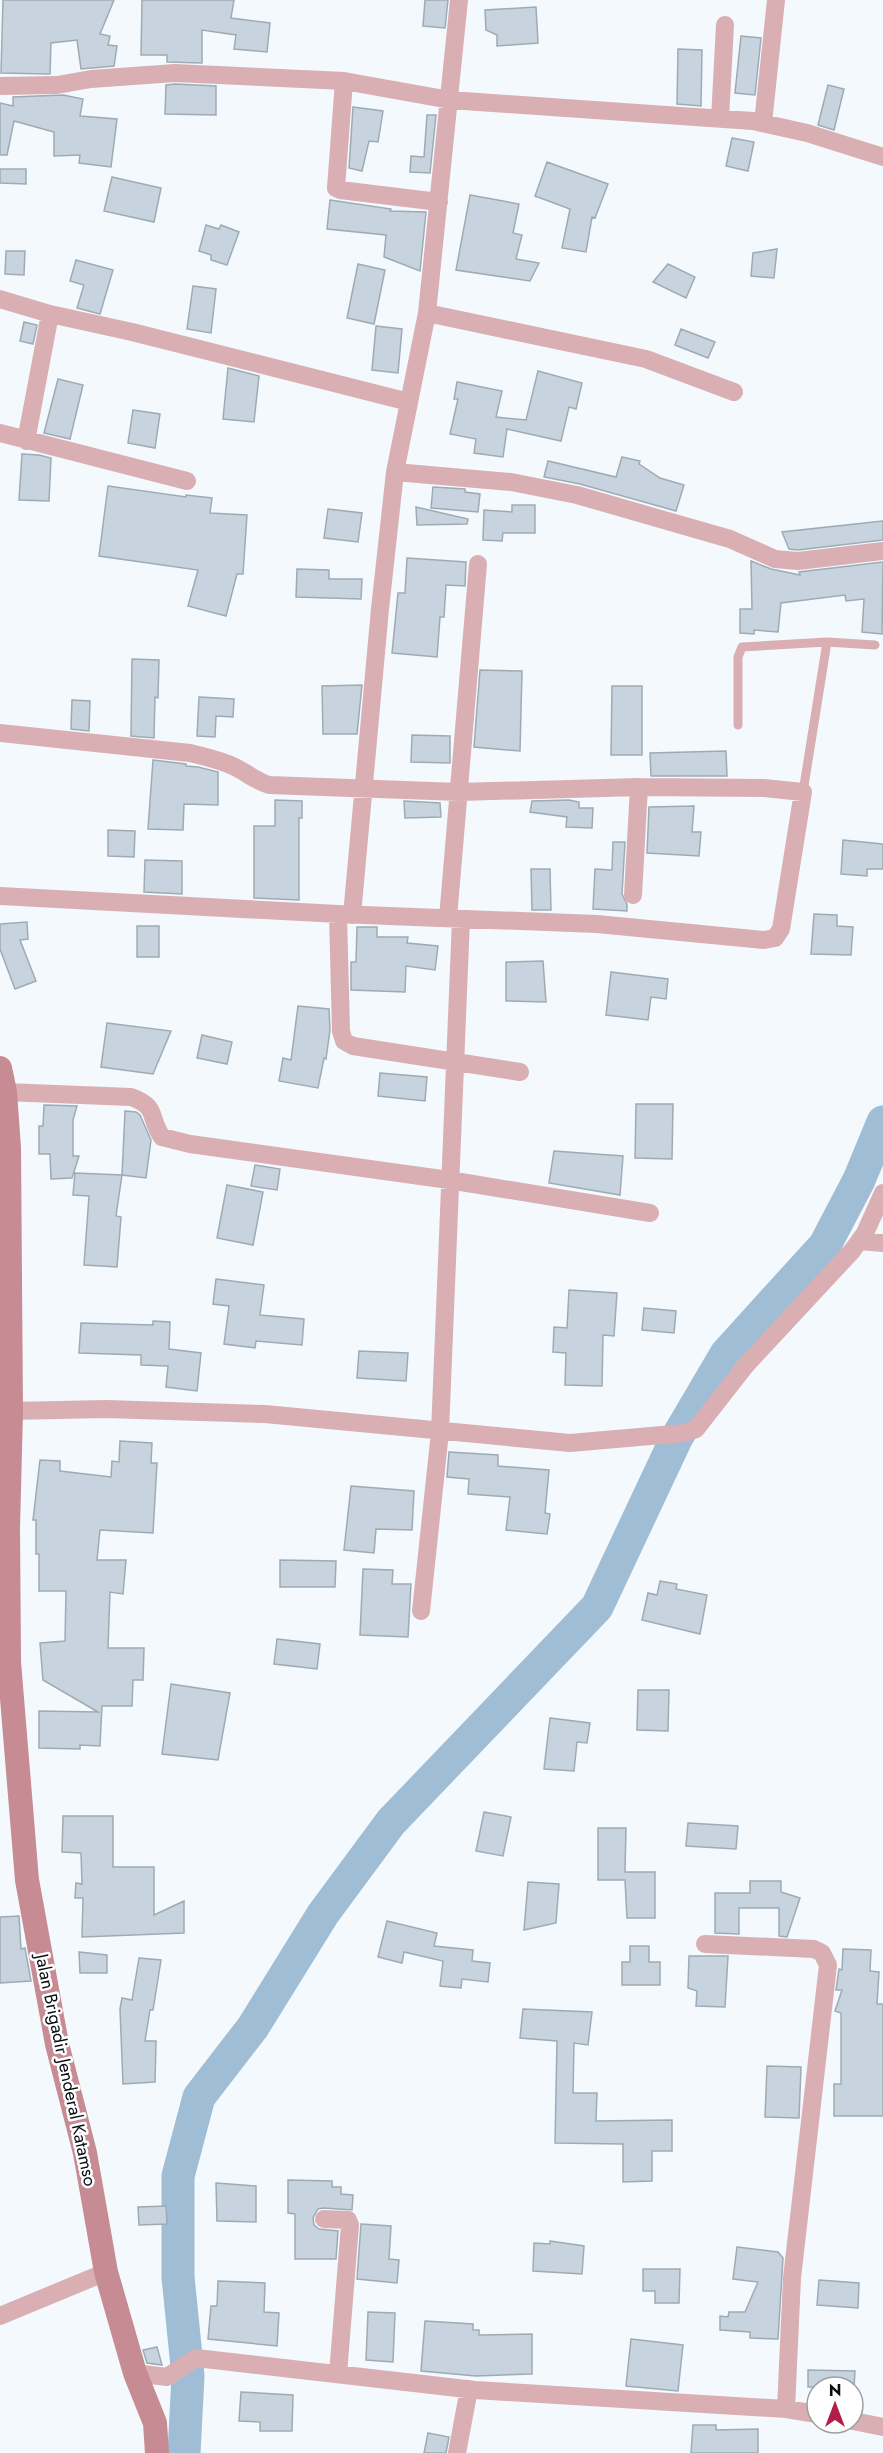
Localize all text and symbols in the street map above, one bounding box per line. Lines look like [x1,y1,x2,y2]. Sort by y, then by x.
street label: Jalan Brigadir Jenderal Katamso [28,1950,103,2189]
north arrow [805,2375,865,2435]
text: N [829,2379,841,2402]

